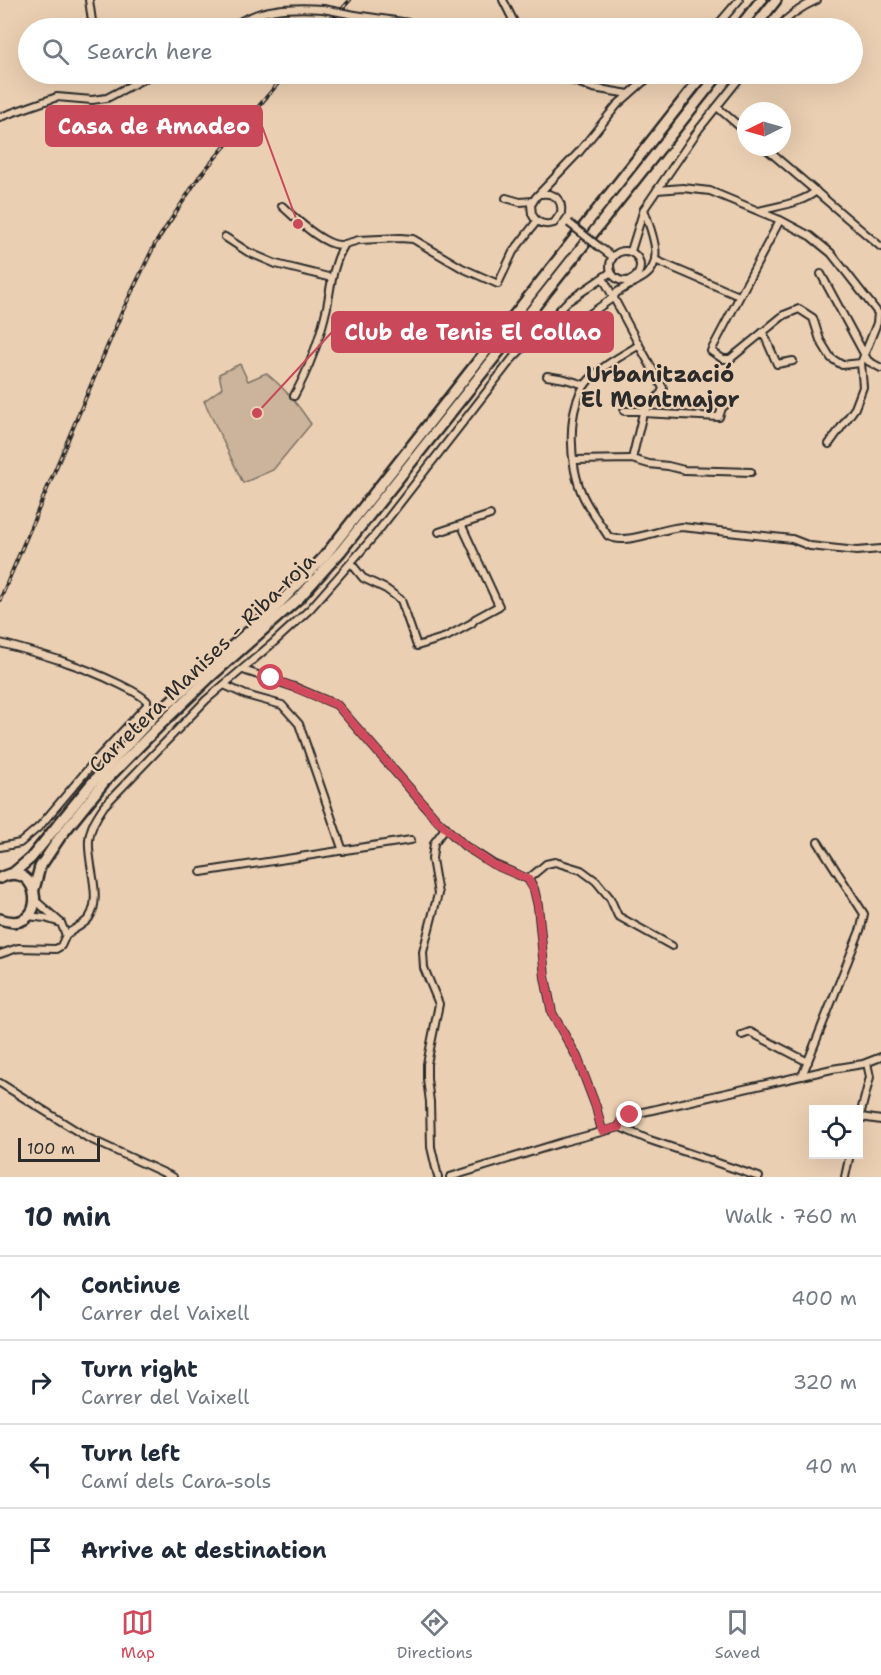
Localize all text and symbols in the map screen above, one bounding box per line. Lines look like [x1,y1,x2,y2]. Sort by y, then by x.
search box [18,18,863,84]
icon: search [39,35,72,68]
text: Search here [87,37,213,66]
north arrow [737,102,791,156]
callout: Casa de Amadeo [46,106,262,146]
text: Casa de Amadeo [58,112,250,141]
callout: Club de Tenis El Collao [332,312,613,352]
text: Club de Tenis El Collao [345,318,602,347]
district label: Urbanització El Montmajor [581,360,740,414]
street label: Carretera Manises - Riba-roja [83,547,321,779]
route start [257,664,283,690]
route end [616,1101,642,1127]
map controls [809,1105,863,1159]
button: locate [809,1105,863,1159]
scale bar [18,1135,100,1162]
text: 100 m [27,1138,75,1159]
text: 10 min [24,1199,111,1234]
text: Walk · 760 m [725,1203,857,1229]
text: Continue [81,1271,181,1300]
icon: ahead [24,1282,57,1315]
text: 400 m [791,1285,857,1311]
text: Carrer del Vaixell [81,1300,249,1326]
text: Turn right [81,1355,198,1384]
icon: right [24,1366,57,1399]
text: 320 m [793,1369,857,1395]
text: Carrer del Vaixell [81,1384,249,1410]
text: Turn left [81,1439,180,1468]
icon: left [24,1450,57,1483]
text: 40 m [805,1453,857,1479]
text: Camí dels Cara-sols [81,1468,271,1494]
icon: arrive [24,1534,57,1567]
text: Arrive at destination [81,1536,327,1565]
tab: Map [121,1606,155,1663]
tab: Directions [397,1606,473,1663]
tab: Saved [715,1606,760,1663]

